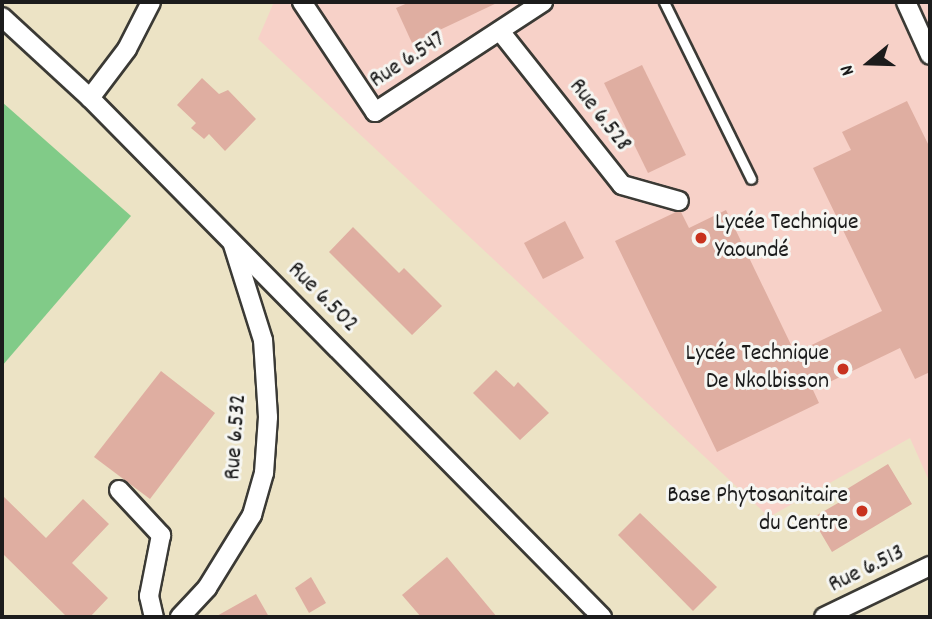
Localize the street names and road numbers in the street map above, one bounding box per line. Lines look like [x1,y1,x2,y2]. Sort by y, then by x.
street label: Rue 6.547 [365,26,451,96]
street label: Rue 6.528 [561,74,637,158]
street label: Rue 6.502 [281,257,363,339]
street label: Rue 6.532 [220,393,254,481]
street label: Rue 6.513 [824,539,910,601]

